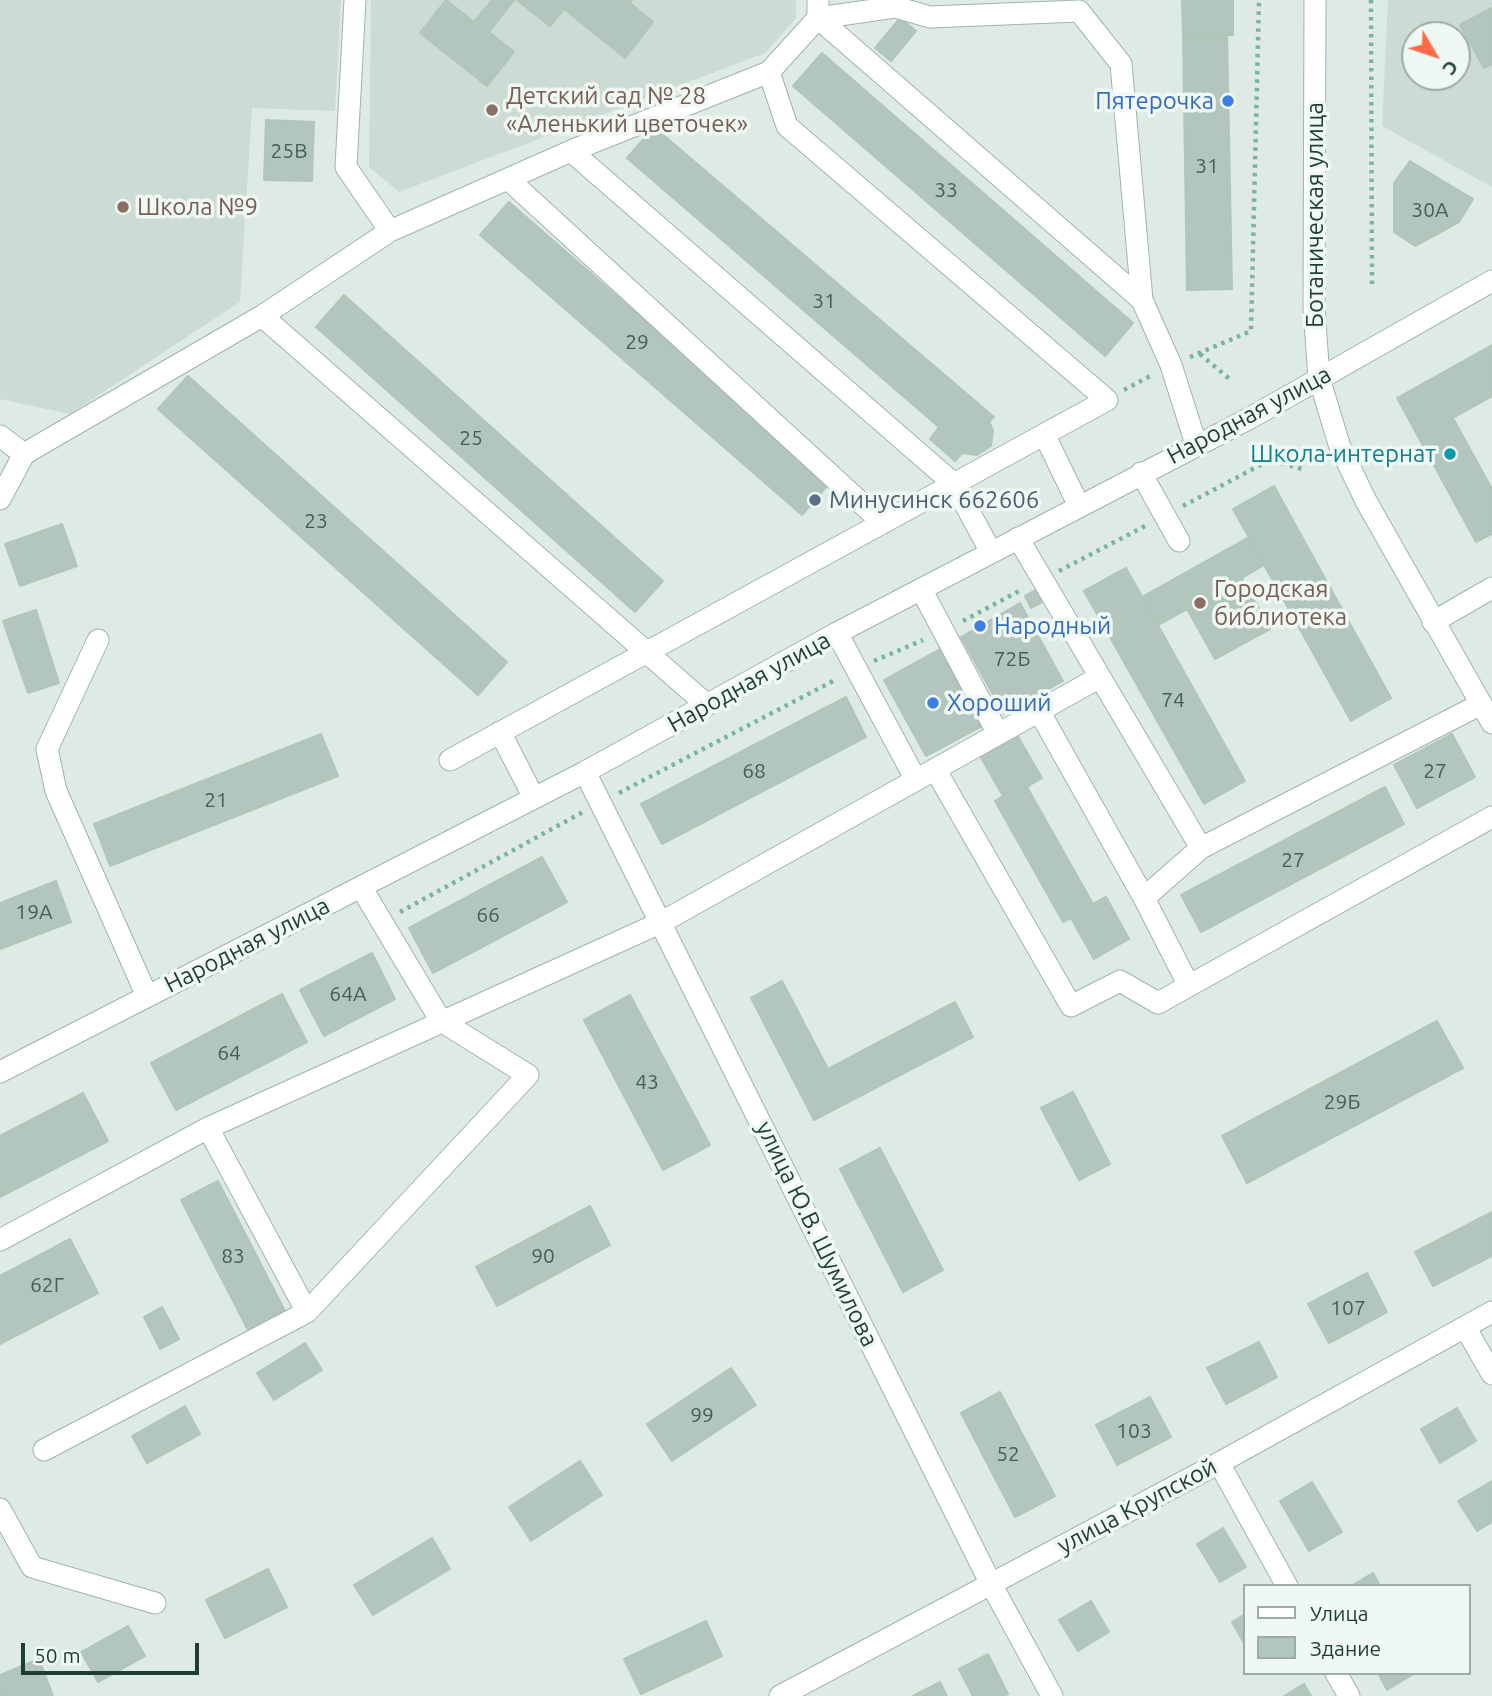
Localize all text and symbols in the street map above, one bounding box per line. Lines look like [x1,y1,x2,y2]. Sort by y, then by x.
north arrow [1401,21,1471,91]
text: С [1438,56,1463,80]
place label: Детский сад № 28 «Аленький цветочек» [506,82,748,138]
place label: Пятерочка [1095,87,1214,115]
marker: Пятерочка [1220,93,1236,109]
marker: Детский сад № 28 «Аленький цветочек» [484,102,500,118]
street label: Ботаническая улица [1301,102,1329,328]
house number: 25В [270,138,308,164]
house number: 31 [1195,153,1219,179]
house number: 33 [934,177,958,203]
place label: Школа №9 [137,193,258,221]
house number: 30А [1411,197,1449,223]
marker: Школа №9 [115,199,131,215]
house number: 31 [812,288,836,314]
house number: 29 [625,329,649,355]
street label: Народная улица [1162,360,1336,470]
house number: 25 [459,425,483,451]
place label: Школа-интернат [1250,440,1436,468]
marker: Школа-интернат [1442,446,1458,462]
place label: Минусинск 662606 [829,486,1039,514]
marker: Минусинск 662606 [807,492,823,508]
house number: 23 [304,508,328,534]
place label: Городская библиотека [1214,575,1347,631]
marker: Городская библиотека [1192,595,1208,611]
place label: Народный [994,612,1111,640]
marker: Народный [972,618,988,634]
street label: Народная улица [663,625,835,739]
house number: 72Б [994,646,1030,672]
house number: 74 [1161,687,1185,713]
place label: Хороший [947,689,1052,717]
marker: Хороший [925,695,941,711]
house number: 68 [742,758,766,784]
house number: 27 [1423,758,1447,784]
house number: 21 [204,787,228,813]
house number: 27 [1281,847,1305,873]
street label: Народная улица [160,891,334,999]
house number: 19А [15,899,53,925]
house number: 66 [476,902,500,928]
house number: 64А [329,981,367,1007]
house number: 64 [217,1040,241,1066]
house number: 43 [635,1069,659,1095]
house number: 29Б [1324,1089,1360,1115]
street label: улица Ю.В. Шумилова [750,1116,884,1352]
house number: 83 [221,1243,245,1269]
house number: 90 [531,1243,555,1269]
house number: 62Г [30,1272,64,1298]
house number: 107 [1330,1295,1366,1321]
house number: 99 [690,1402,714,1428]
house number: 103 [1116,1418,1152,1444]
house number: 52 [996,1441,1020,1467]
street label: улица Крупской [1052,1452,1222,1560]
legend [1244,1584,1471,1675]
text: Улица [1310,1601,1368,1625]
scale bar [24,1630,203,1674]
text: Здание [1310,1636,1381,1660]
text: 50 m [34,1643,81,1667]

